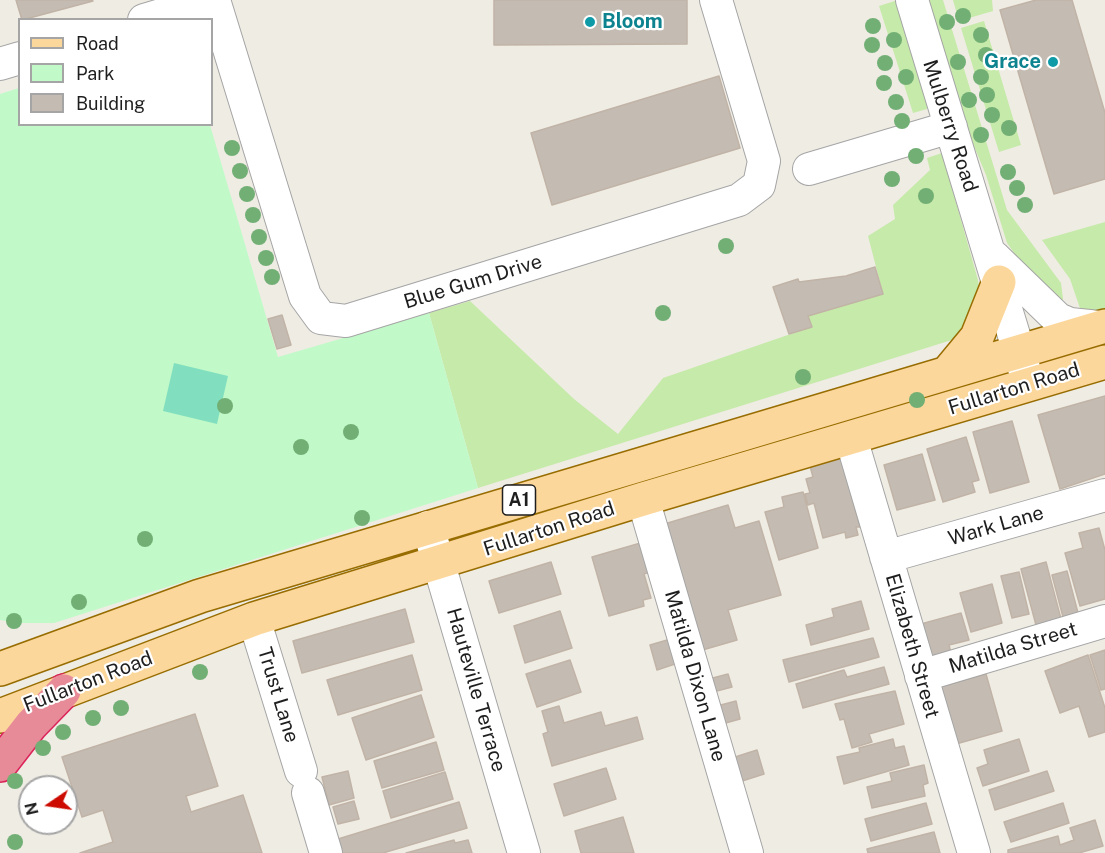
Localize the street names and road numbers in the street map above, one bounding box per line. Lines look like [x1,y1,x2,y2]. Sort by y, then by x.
street label: Mulberry Road [917,57,983,195]
street label: Blue Gum Drive [401,250,545,314]
street label: Fullarton Road [945,358,1083,420]
road number: A1 [502,485,536,515]
street label: Fullarton Road [480,497,618,561]
street label: Wark Lane [945,501,1047,551]
street label: Elizabeth Street [880,571,944,721]
street label: Matilda Dixon Lane [659,588,731,764]
street label: Hauteville Terrace [441,605,511,775]
street label: Matilda Street [946,617,1080,679]
street label: Trust Lane [252,644,304,746]
street label: Fullarton Road [20,646,156,718]

